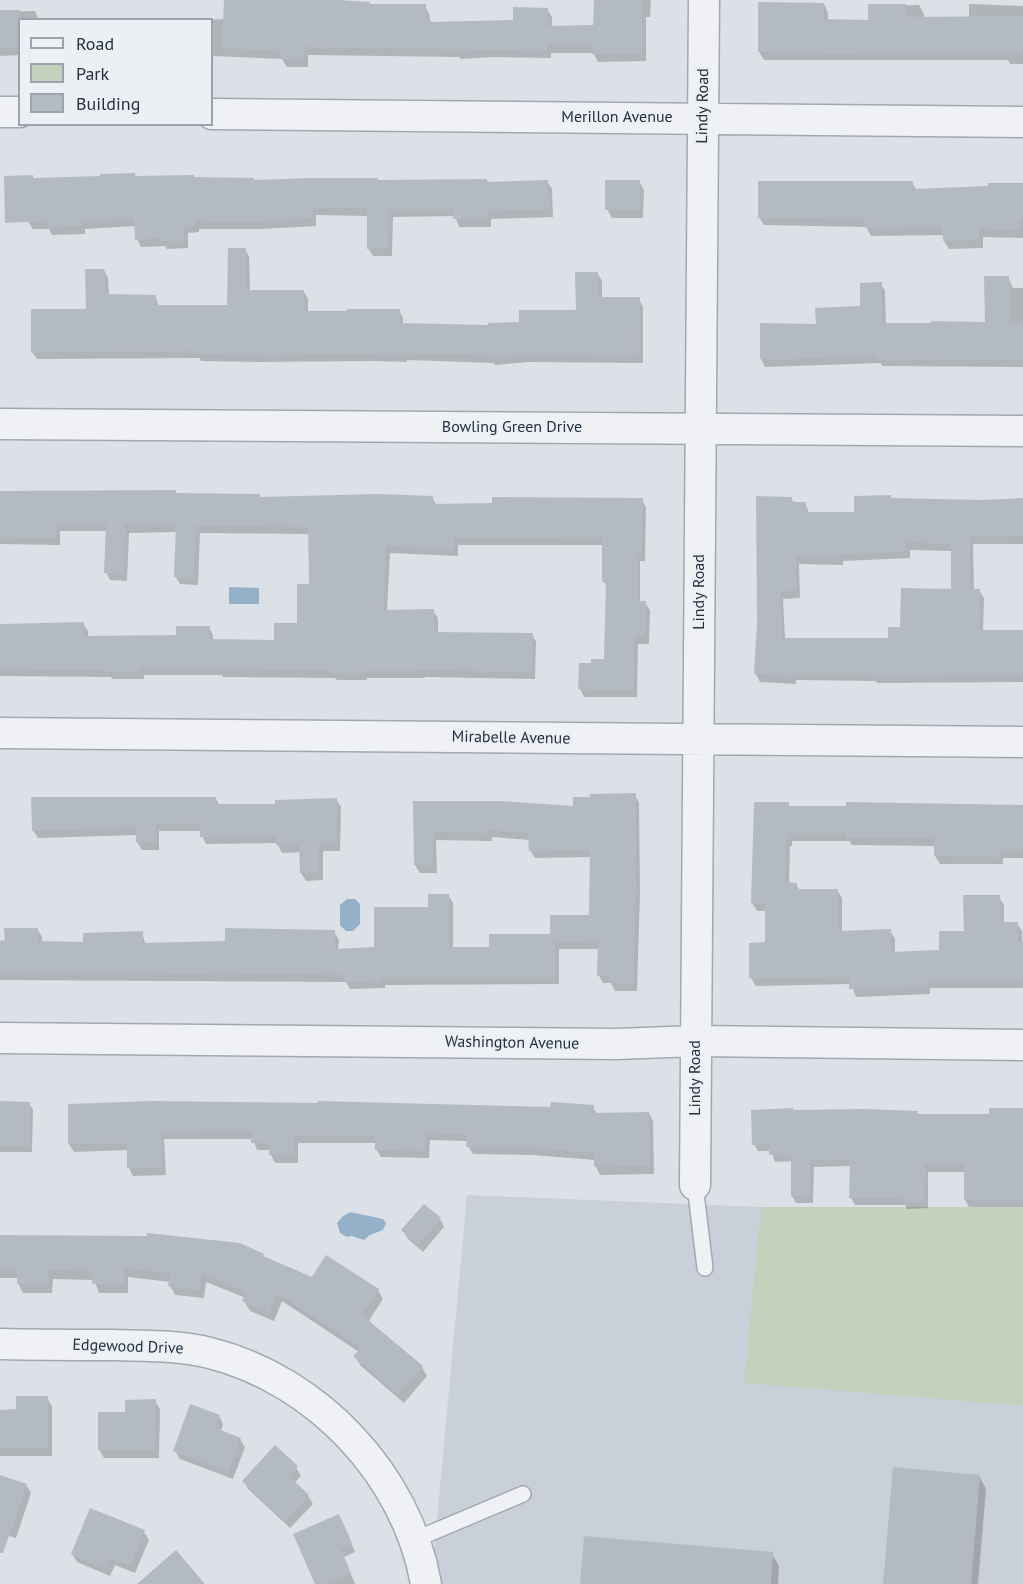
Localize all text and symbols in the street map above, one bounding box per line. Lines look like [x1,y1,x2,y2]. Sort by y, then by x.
legend [18,18,213,126]
text: Road [76,32,114,55]
text: Park [76,62,109,85]
street label: Lindy Road [693,68,713,144]
text: Building [76,92,140,115]
street label: Merillon Avenue [561,107,673,127]
street label: Bowling Green Drive [442,417,582,437]
street label: Lindy Road [689,554,709,630]
street label: Mirabelle Avenue [451,727,571,749]
street label: Washington Avenue [445,1032,579,1054]
street label: Lindy Road [685,1040,705,1116]
street label: Edgewood Drive [72,1335,184,1359]

